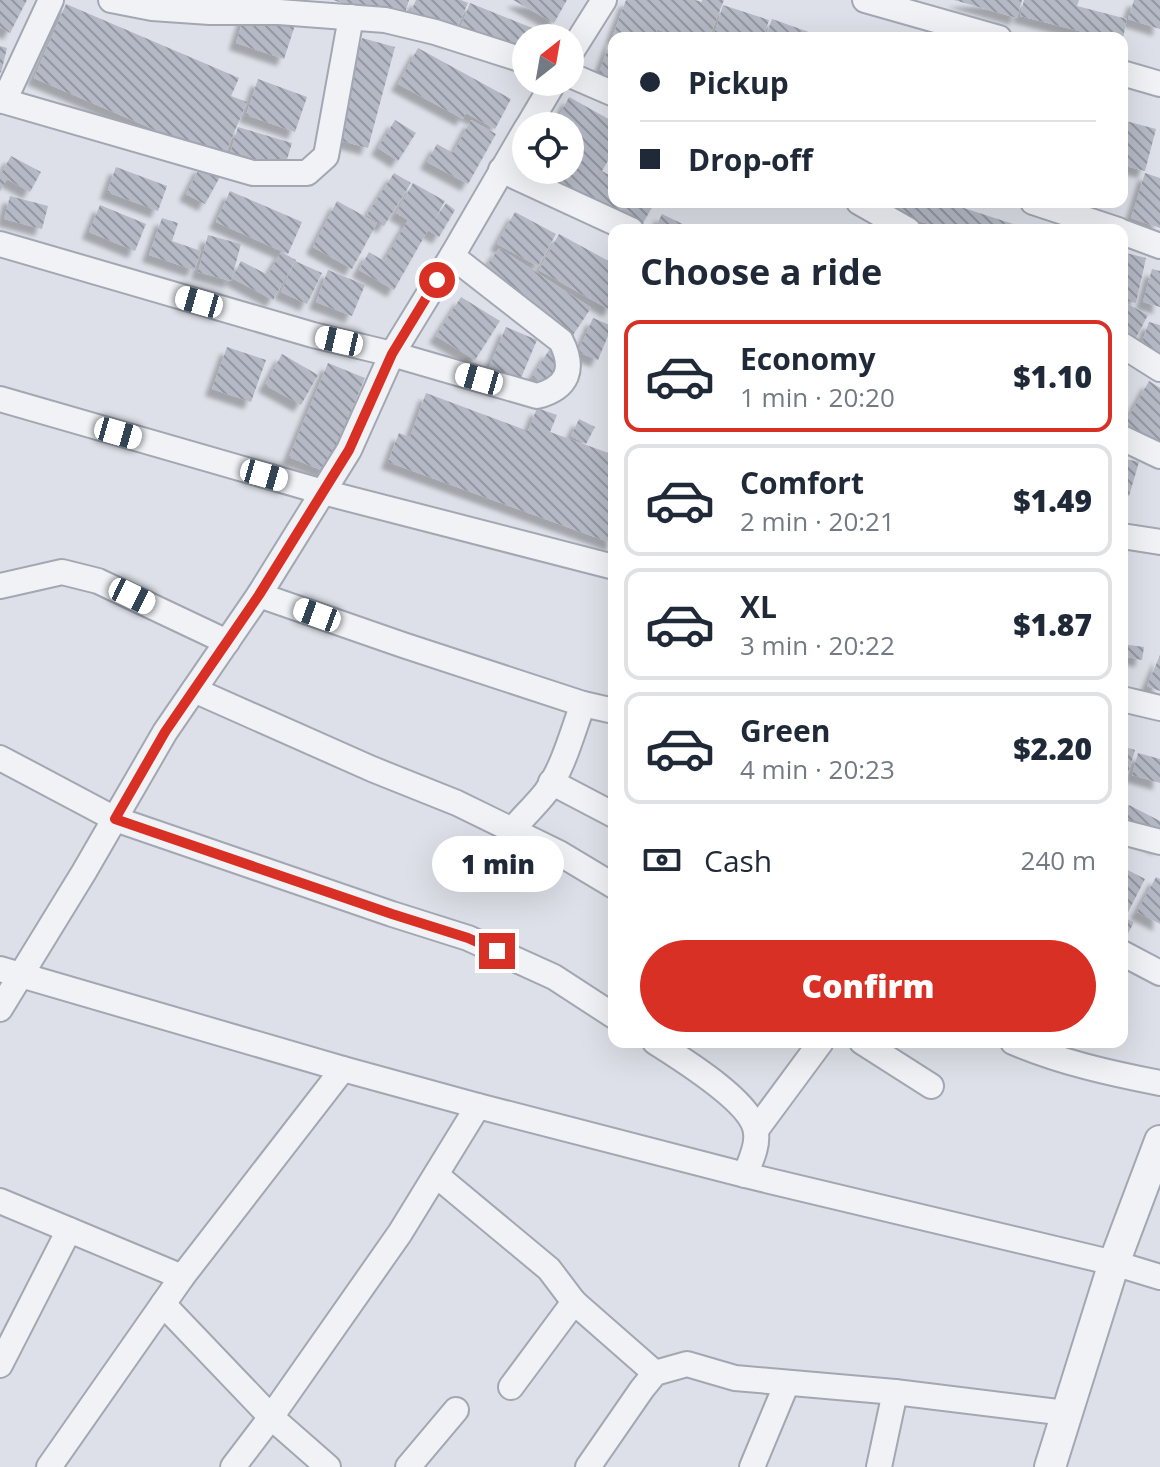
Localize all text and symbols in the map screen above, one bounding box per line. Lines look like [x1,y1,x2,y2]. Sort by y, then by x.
north arrow [512,24,584,96]
map controls [512,24,584,184]
text: Pickup [688,62,789,103]
button: locate [512,112,584,184]
text: Drop-off [688,139,813,180]
text: Choose a ride [640,247,882,296]
route start [419,262,455,298]
car [173,284,225,320]
car [313,324,365,358]
text: Economy [740,338,876,379]
icon: car [644,340,716,412]
text: $1.10 [1013,356,1092,397]
car [453,361,505,397]
text: 1 min · 20:20 [740,379,895,415]
car [92,415,144,451]
car [238,457,290,493]
text: Comfort [740,462,864,503]
icon: car [644,464,716,536]
text: $1.49 [1013,480,1092,521]
text: 2 min · 20:21 [740,503,895,539]
car [105,575,159,617]
text: XL [740,586,777,627]
icon: car [644,588,716,660]
car [290,596,344,634]
text: $1.87 [1013,604,1092,645]
text: 3 min · 20:22 [740,627,895,663]
text: Green [740,710,831,751]
icon: car [644,712,716,784]
text: $2.20 [1013,728,1092,769]
text: 4 min · 20:23 [740,751,895,787]
callout: 1 min [431,835,563,891]
icon: cash [640,838,684,882]
text: Cash [704,840,772,881]
text: 240 m [1021,842,1096,878]
text: 1 min [461,846,535,882]
route end [479,933,515,969]
button: Confirm [640,940,1096,1032]

